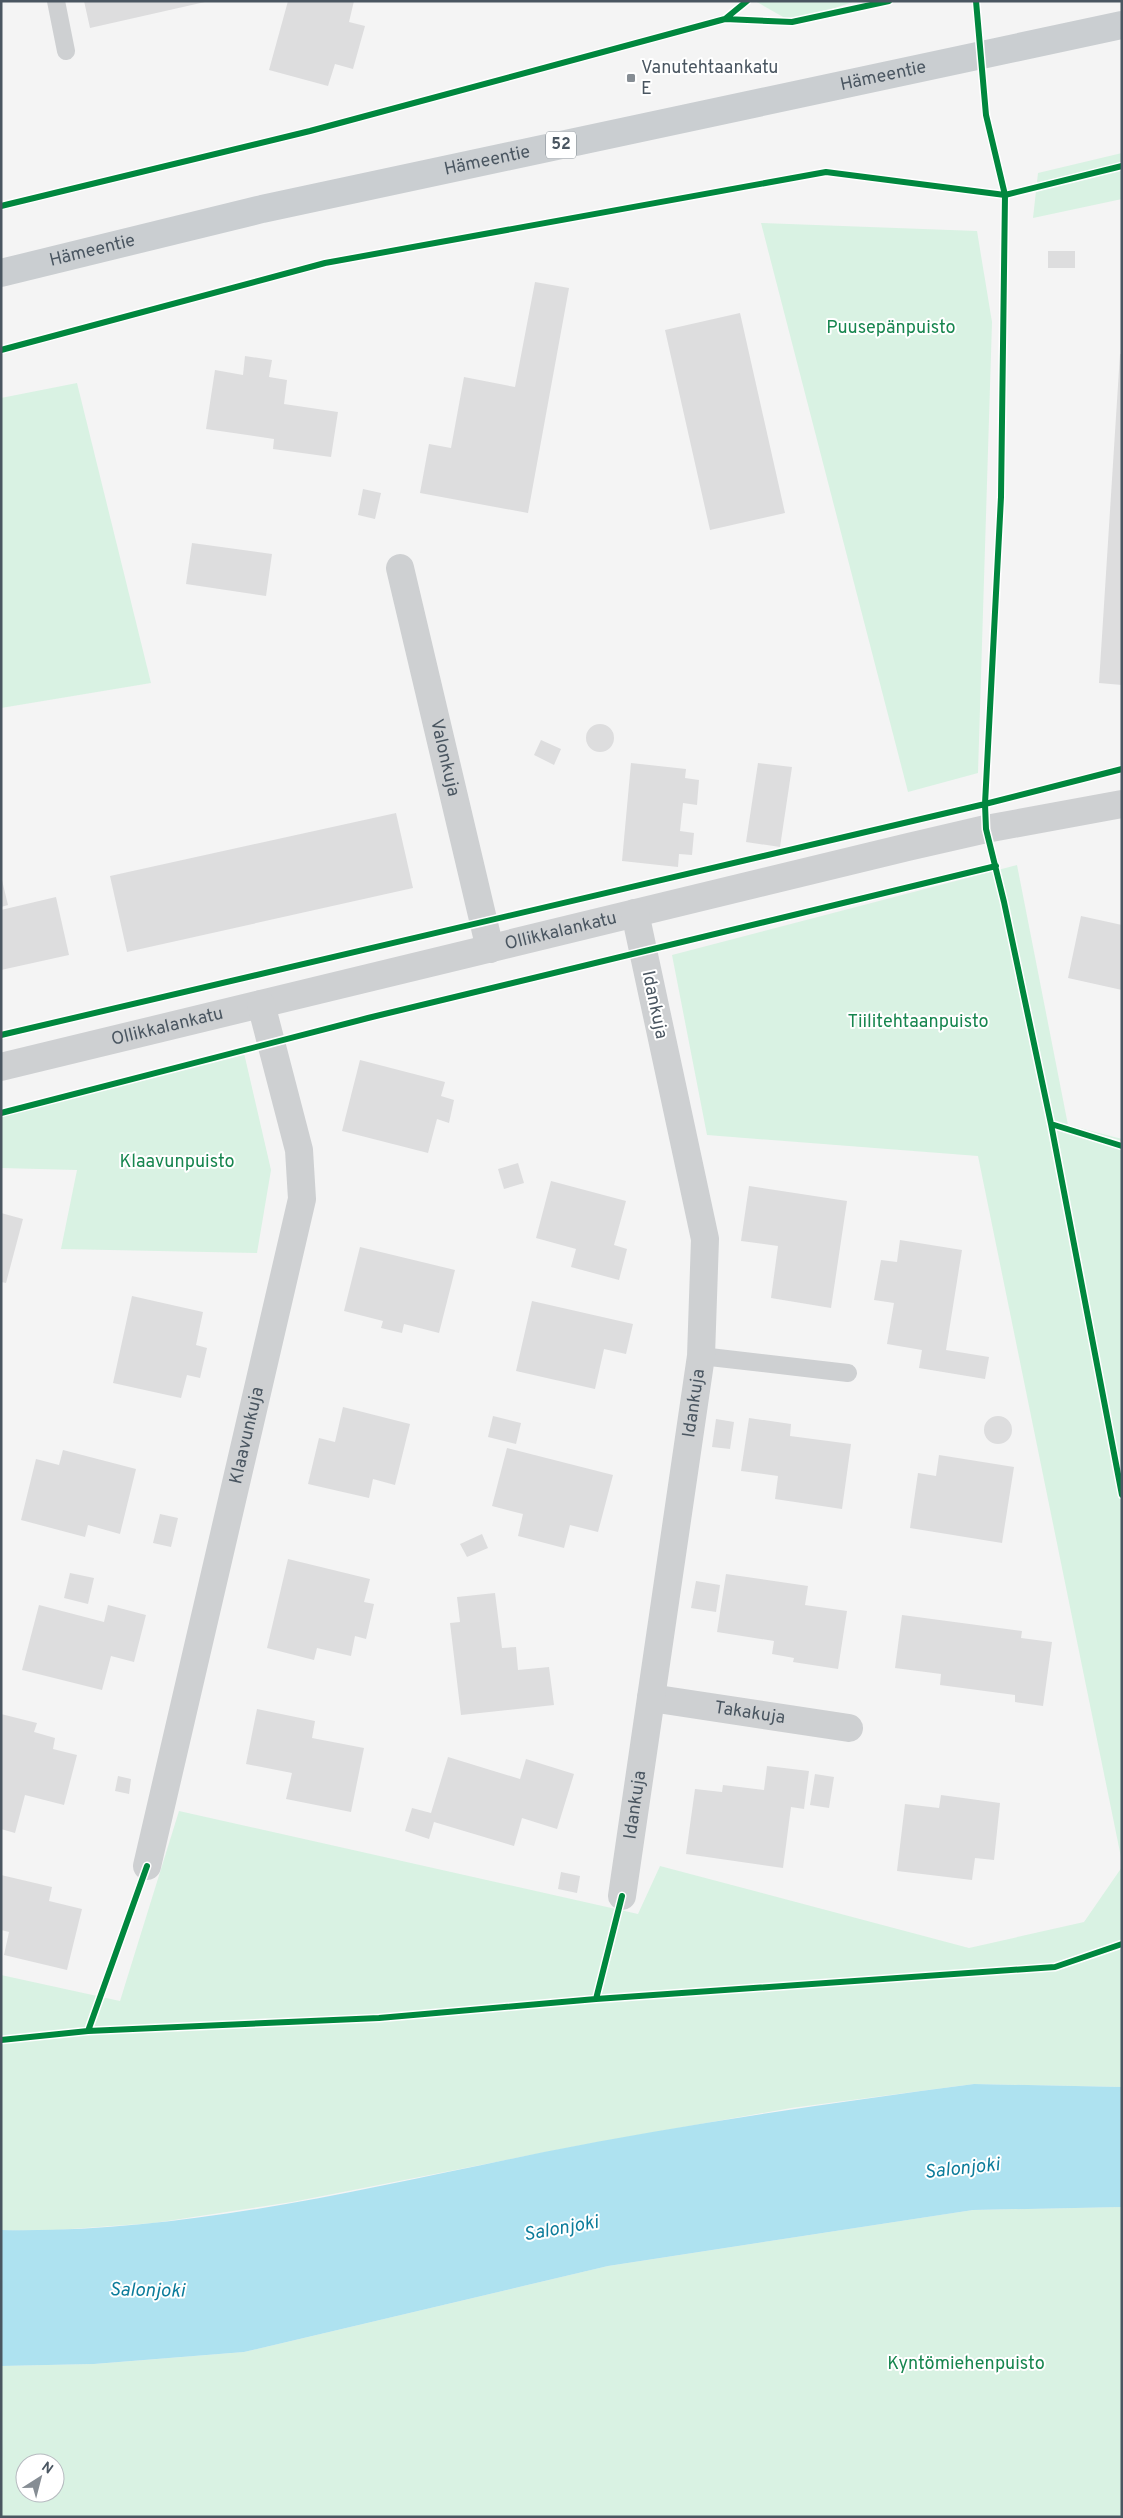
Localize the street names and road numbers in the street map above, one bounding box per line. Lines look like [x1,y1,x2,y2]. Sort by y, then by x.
street label: Hämeentie [838,56,928,96]
road number: 52 [546,132,576,158]
street label: Hämeentie [442,140,532,181]
street label: Hämeentie [47,229,138,272]
street label: Valonkuja [425,717,465,799]
street label: Ollikkalankatu [502,907,619,956]
street label: Idankuja [636,969,672,1041]
street label: Ollikkalankatu [109,1002,226,1051]
street label: Idankuja [678,1367,710,1439]
street label: Klaavunkuja [225,1384,269,1486]
street label: Takakuja [713,1696,787,1730]
street label: Idankuja [619,1769,652,1841]

